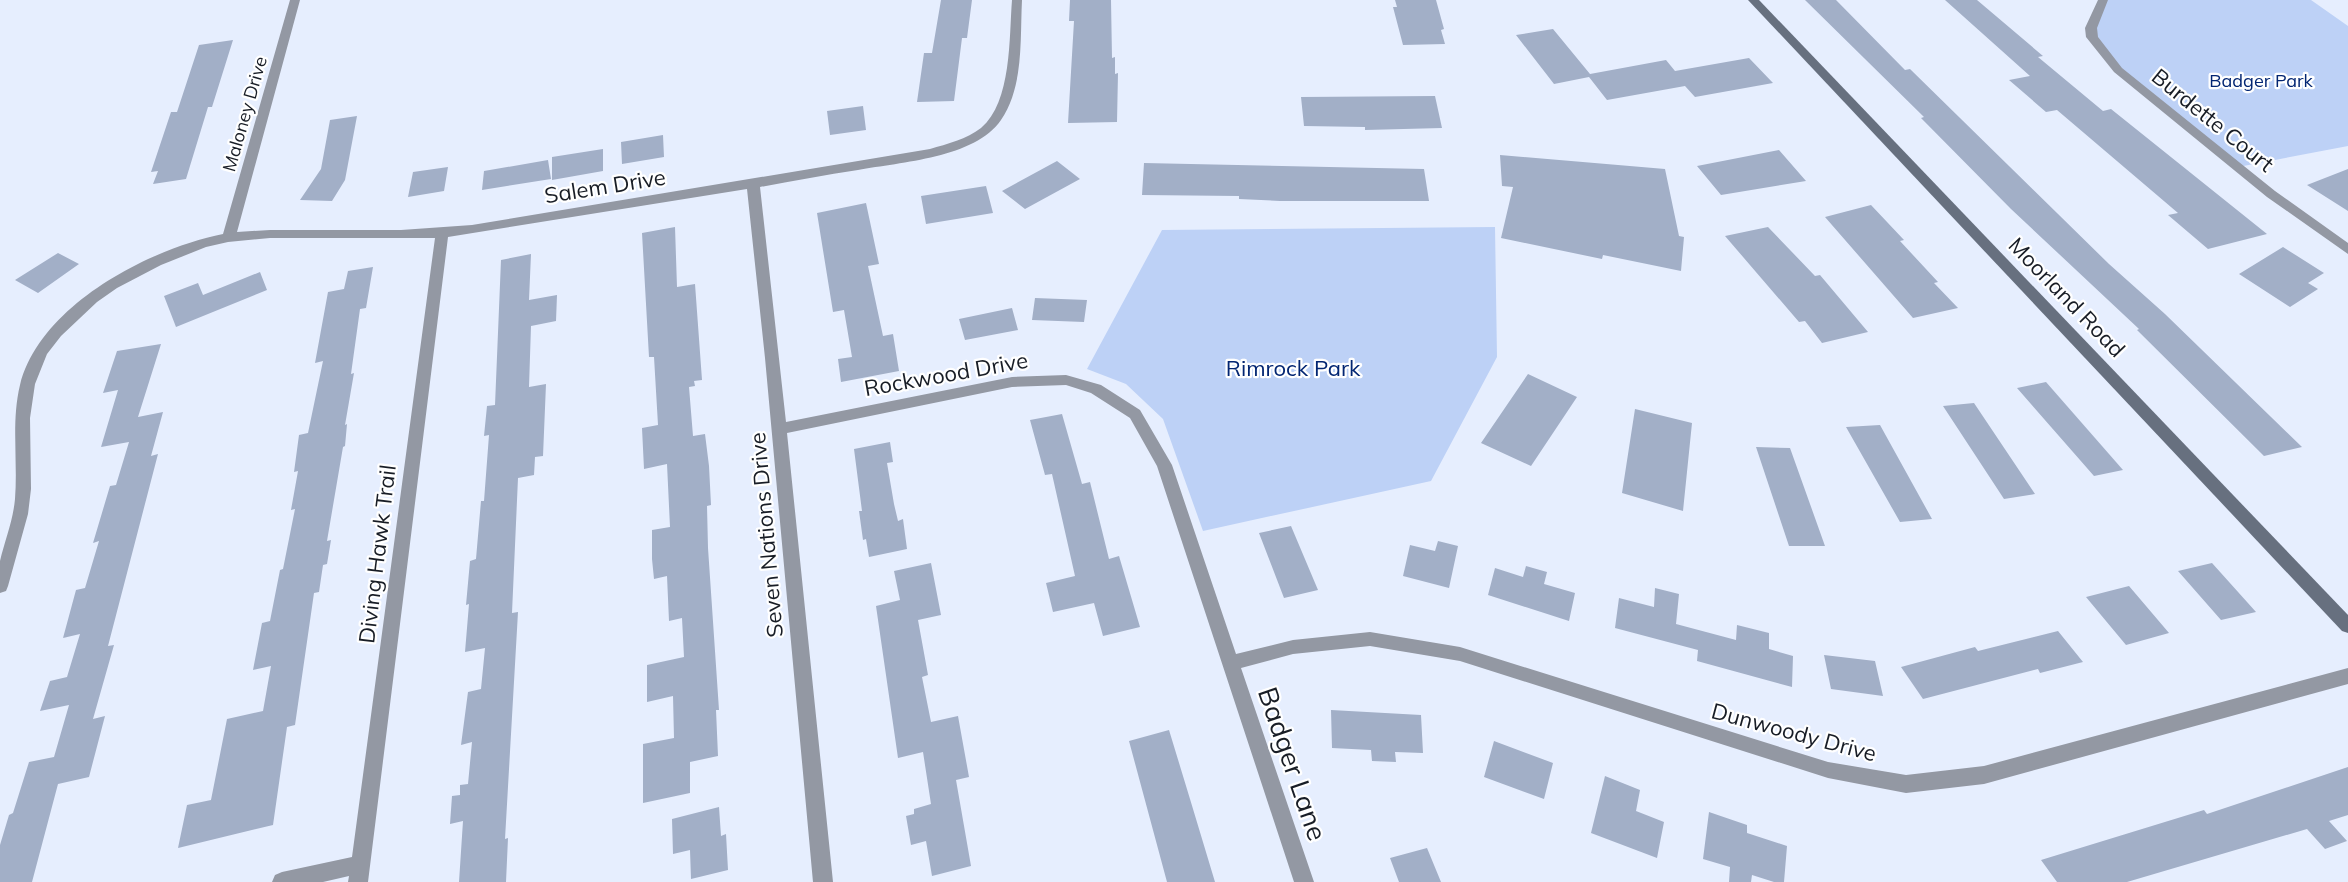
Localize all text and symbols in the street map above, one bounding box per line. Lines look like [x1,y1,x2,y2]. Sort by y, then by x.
street label: Maloney Drive [217,54,272,174]
street label: Burdette Court [2146,62,2280,178]
park label: Badger Park [2209,69,2314,92]
street label: Salem Drive [542,163,668,209]
street label: Moorland Road [2003,231,2131,363]
street label: Rockwood Drive [862,346,1030,402]
park label: Rimrock Park [1226,354,1361,382]
street label: Seven Nations Drive [743,431,789,639]
street label: Diving Hawk Trail [352,463,402,645]
street label: Badger Lane [1251,682,1335,845]
street label: Dunwoody Drive [1708,697,1880,767]

